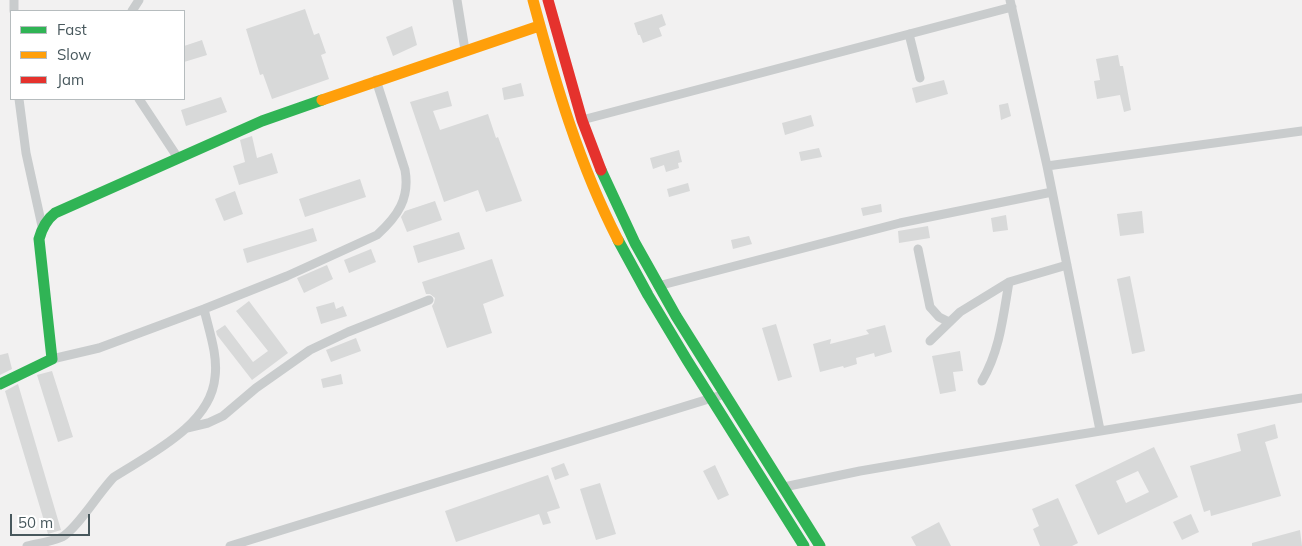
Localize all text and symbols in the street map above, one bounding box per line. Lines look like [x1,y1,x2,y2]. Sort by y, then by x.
legend [10,10,185,100]
text: Fast [57,20,87,39]
text: Slow [57,45,91,64]
text: Jam [57,70,84,89]
scale bar [12,504,92,536]
text: 50 m [18,513,53,532]

